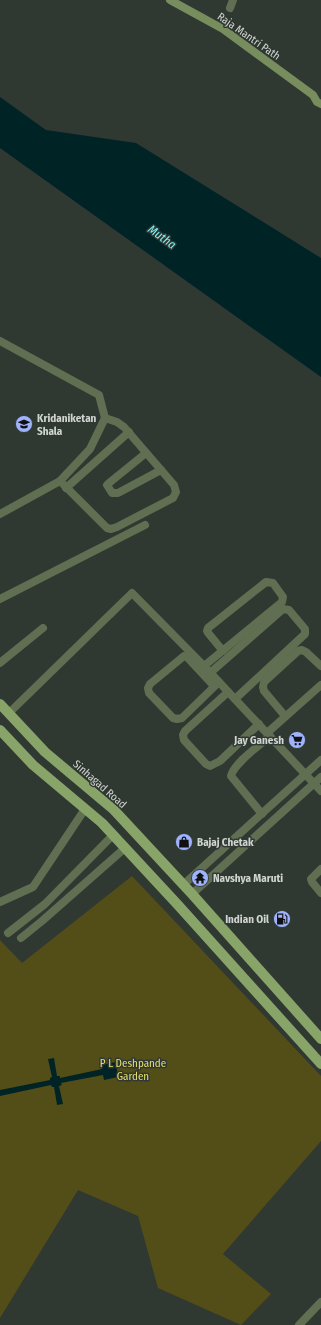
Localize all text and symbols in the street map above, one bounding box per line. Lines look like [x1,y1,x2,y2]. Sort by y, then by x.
street label: Raja Mantri Path [215,10,283,63]
water label: Mutha [145,222,179,252]
place label: Kridaniketan Shala [37,412,97,438]
school or university icon: Kridaniketan Shala [14,414,34,434]
supermarket icon: Jay Ganesh [287,730,307,750]
place label: Jay Ganesh [233,734,284,747]
street label: Sinhagad Road [70,758,129,811]
shop icon: Bajaj Chetak [174,832,194,852]
place label: Bajaj Chetak [197,836,254,849]
temple icon: Navshya Maruti [190,868,210,888]
place label: Navshya Maruti [213,872,283,885]
fuel station icon: Indian Oil [272,909,292,929]
place label: Indian Oil [225,913,270,926]
park label: P L Deshpande Garden [100,1057,166,1083]

